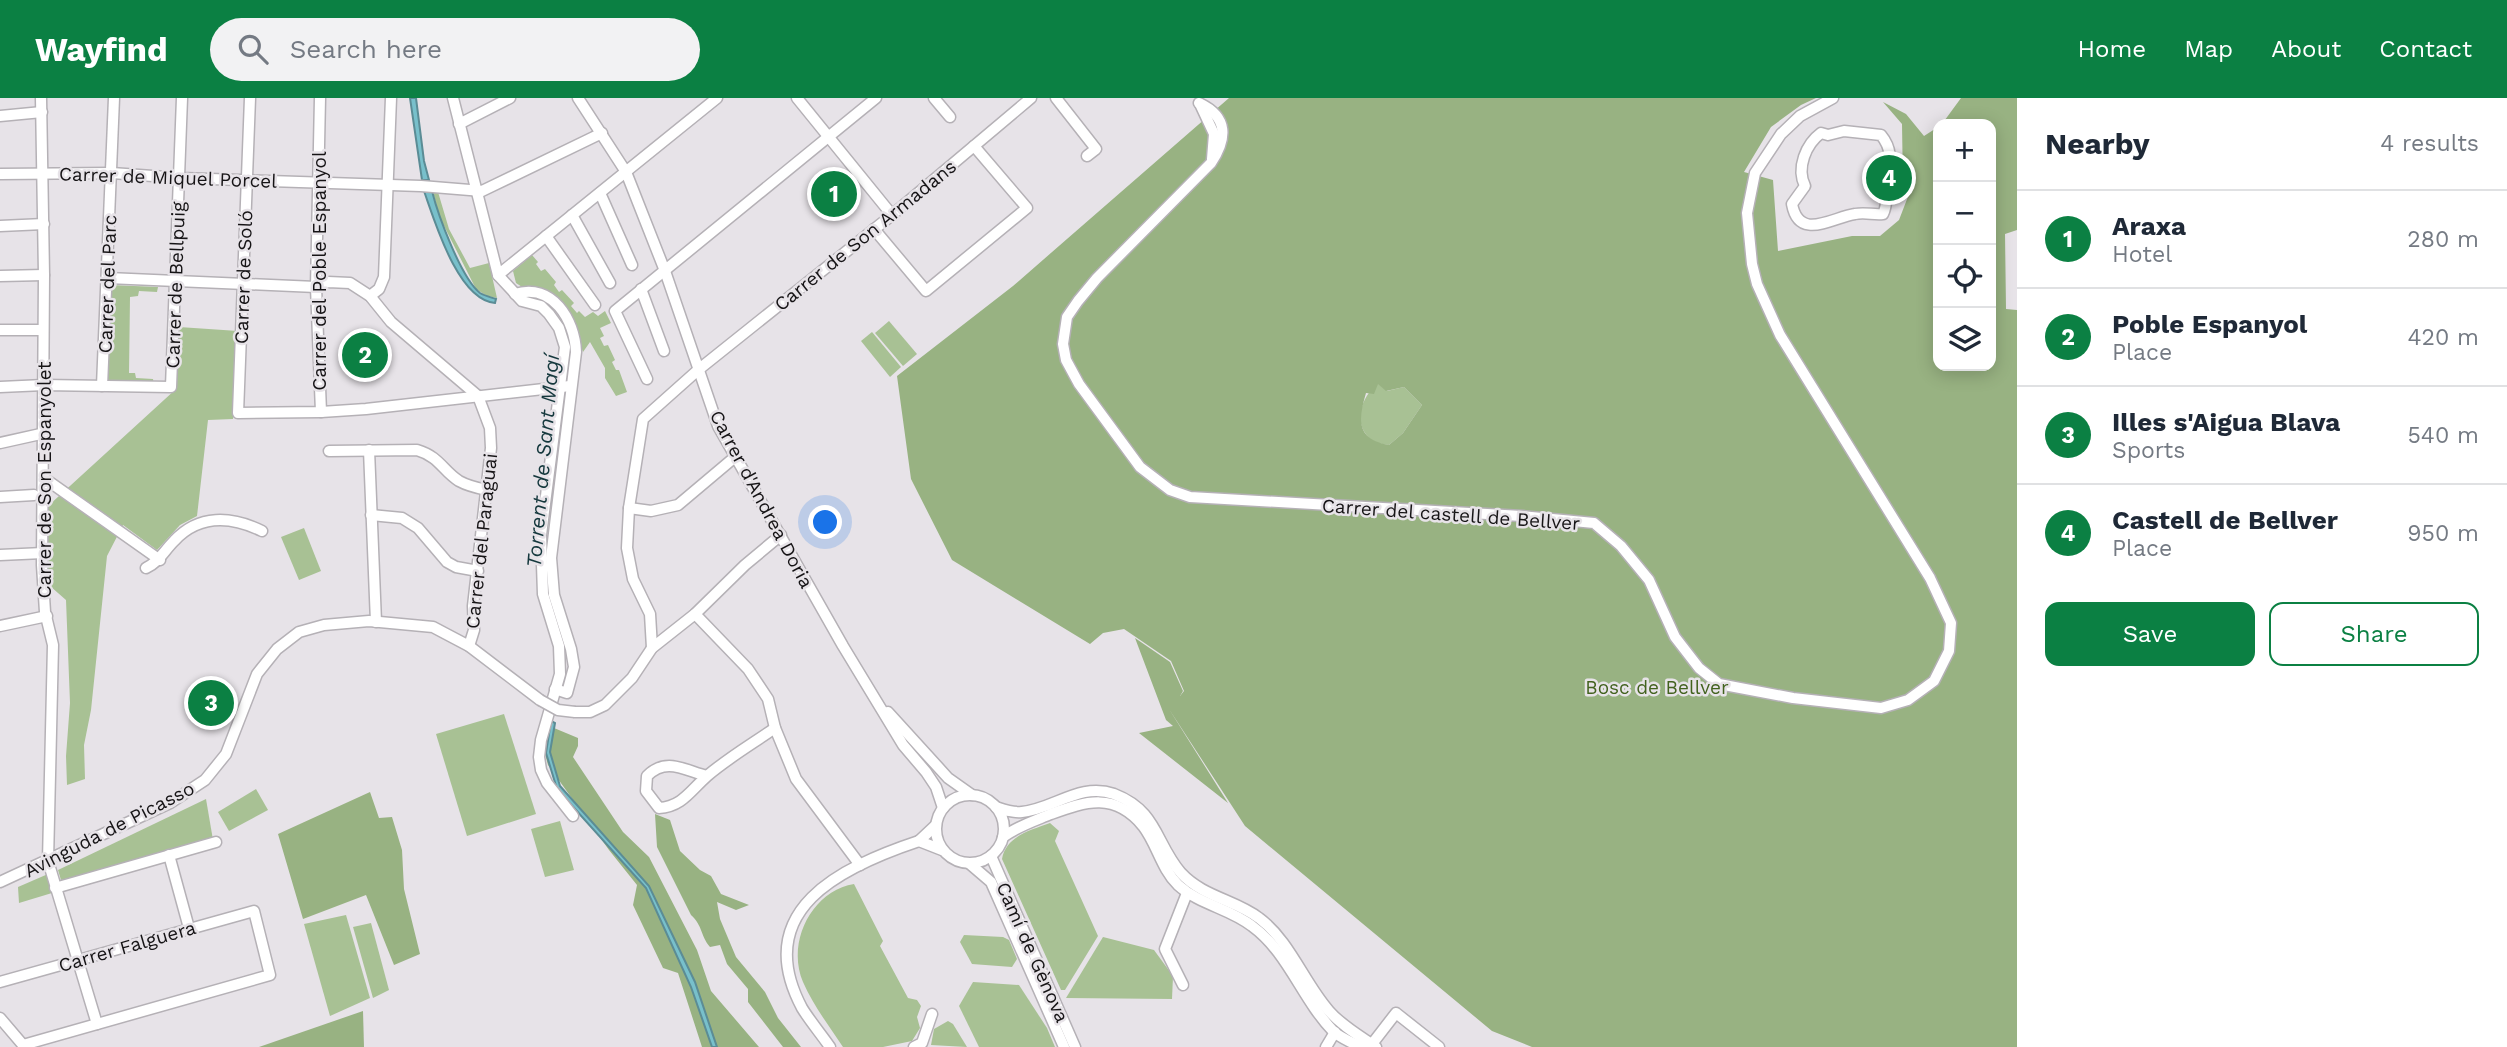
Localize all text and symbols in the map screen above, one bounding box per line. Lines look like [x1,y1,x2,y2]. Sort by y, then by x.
search box [210,18,700,81]
text: Wayfind [35,30,168,69]
icon: search [234,30,272,68]
text: Search here [290,34,442,64]
text: Home [2078,35,2146,63]
text: Map [2184,35,2233,63]
text: About [2271,35,2341,63]
text: Contact [2379,35,2472,63]
map controls [1933,119,1996,371]
button: + [1933,119,1996,182]
text: Nearby [2045,126,2150,161]
text: 4 results [2380,130,2479,157]
street label: Carrer del Poble Espanyol [308,151,331,391]
pin: 4 [1866,152,1912,204]
street label: Carrer de Son Armadans [770,155,961,316]
street label: Carrer de Miquel Porcel [58,162,278,193]
pin: 1 [811,168,857,220]
button: − [1933,182,1996,245]
street label: Carrer de Bellpuig [161,200,190,369]
street label: Carrer de Soló [230,210,257,344]
text: Araxa [2112,211,2186,241]
street label: Carrer del Parc [94,214,121,354]
text: 1 [2063,226,2073,253]
text: 280 m [2407,226,2479,253]
text: Hotel [2112,241,2172,268]
button: locate [1933,245,1996,308]
button: layers [1933,308,1996,371]
text: Poble Espanyol [2112,309,2307,339]
text: 2 [2061,324,2075,351]
text: 420 m [2407,324,2479,351]
pin: 2 [342,329,388,381]
text: Place [2112,339,2172,366]
water label: Torrent de Sant Magí [521,351,564,569]
street label: Carrer de Son Espanyolet [33,362,56,598]
street label: Carrer d'Andrea Doria [705,406,818,592]
text: Illes s'Aigua Blava [2112,407,2340,437]
text: 3 [2061,422,2075,449]
text: 540 m [2407,422,2479,449]
text: Sports [2112,437,2185,464]
street label: Carrer del Paraguai [461,452,502,630]
street label: Carrer del castell de Bellver [1321,494,1581,535]
your location [808,505,842,539]
text: Castell de Bellver [2112,505,2338,535]
text: 4 [2061,520,2075,547]
text: 950 m [2407,520,2479,547]
text: Place [2112,535,2172,562]
button: Save [2045,602,2255,666]
button: Share [2269,602,2479,666]
park label: Bosc de Bellver [1585,676,1729,699]
pin: 3 [188,677,234,729]
street label: Avinguda de Picasso [20,777,198,882]
street label: Camí de Gènova [991,879,1074,1026]
street label: Carrer Falguera [56,916,199,977]

